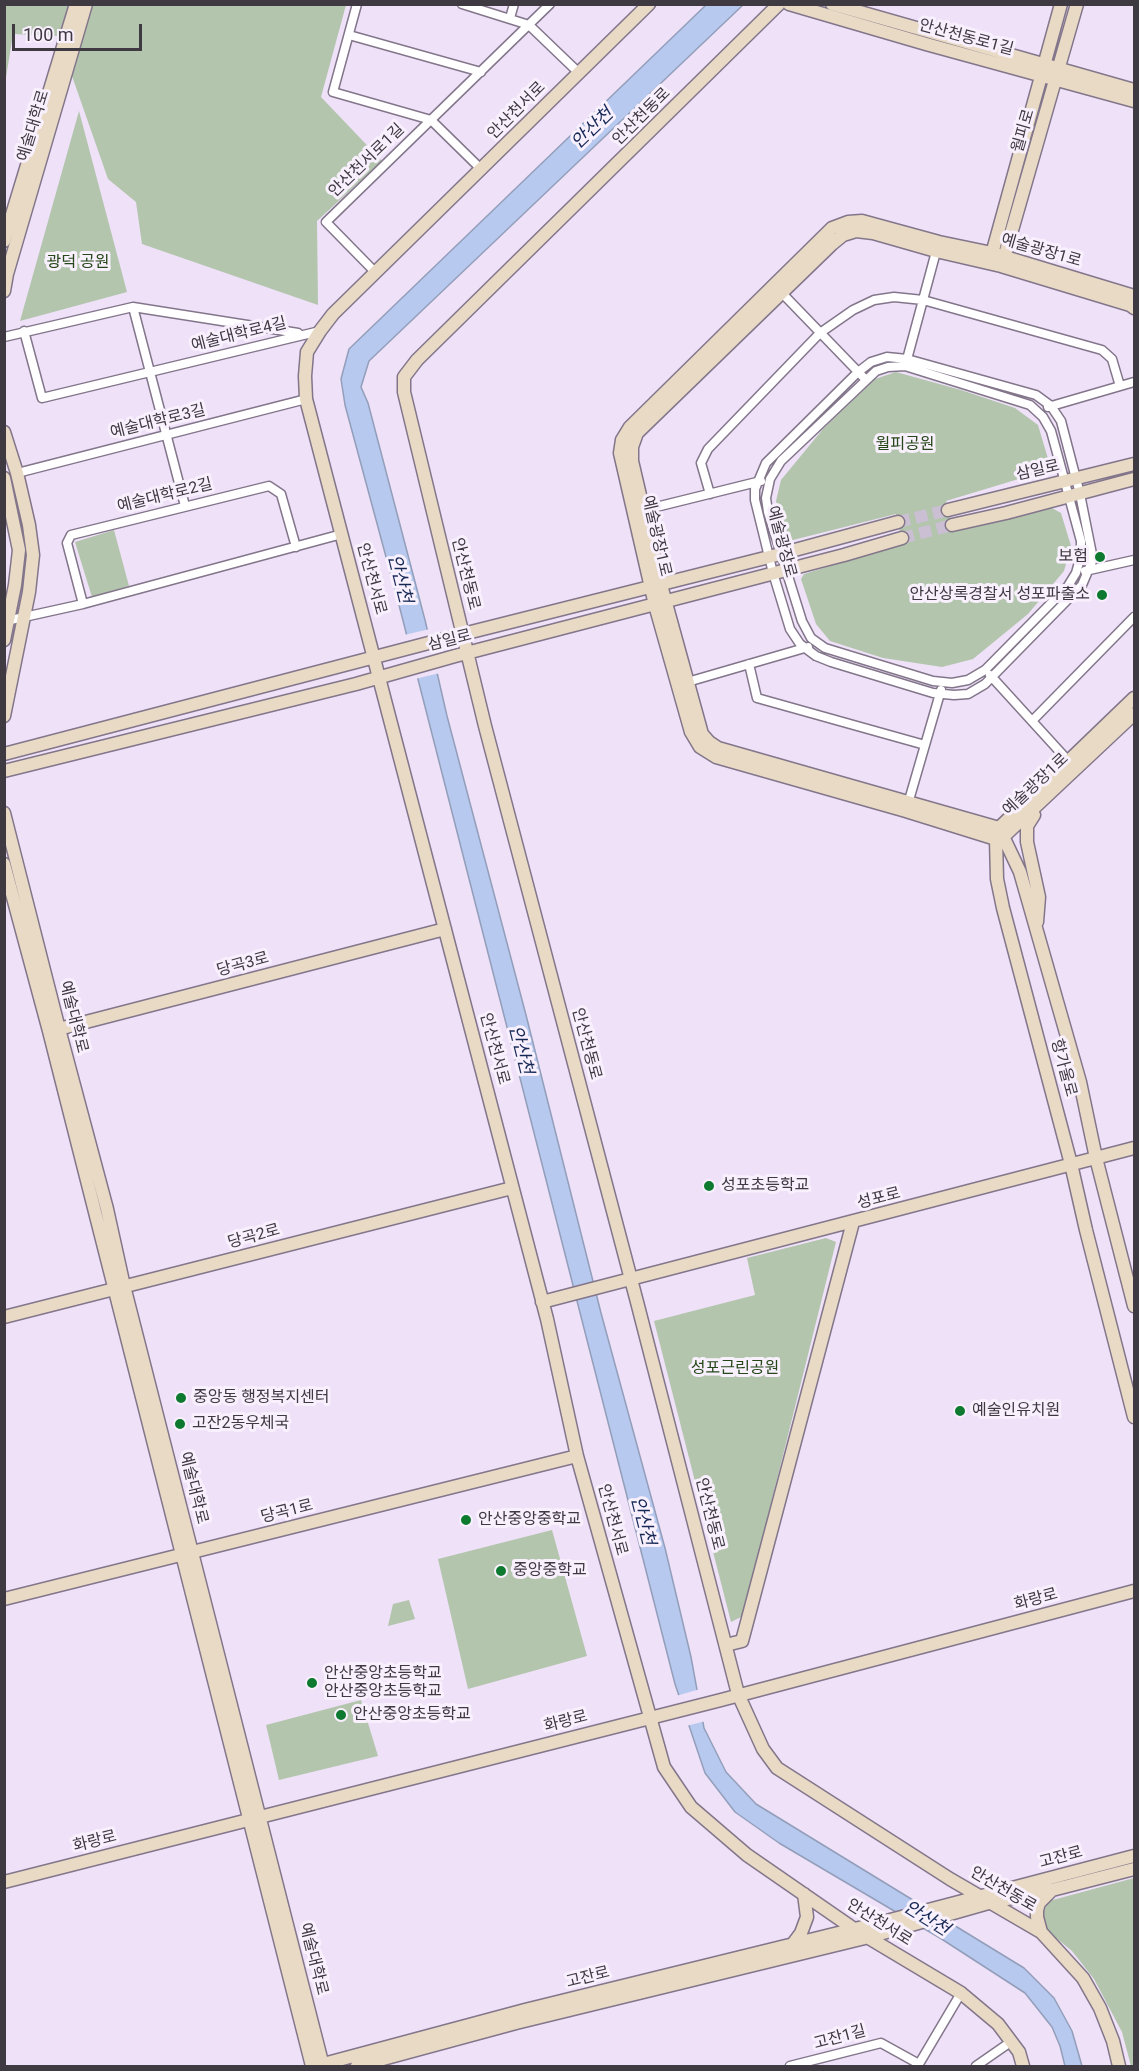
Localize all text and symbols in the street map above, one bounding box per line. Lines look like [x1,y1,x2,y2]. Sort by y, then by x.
scale bar [15,12,146,50]
street label: 안산천동로1길 [917,16,1015,60]
text: 100 m [23,24,74,45]
street label: 안산천서로 [484,78,550,144]
street label: 안산천동로 [609,84,675,150]
street label: 예술대학로 [14,88,54,164]
water label: 안산천 [568,104,618,154]
street label: 월피로 [1009,107,1039,155]
street label: 안산천서로1길 [325,120,409,202]
street label: 예술광장1로 [999,230,1083,272]
park label: 광덕 공원 [47,253,109,273]
street label: 예술대학로4길 [189,314,289,356]
street label: 예술대학로3길 [108,401,208,443]
park label: 월피공원 [876,435,934,455]
street label: 삼일로 [1014,457,1062,485]
street label: 예술대학로2길 [115,475,215,517]
street label: 예술광장1로 [637,494,675,578]
street label: 예술광장로 [762,504,800,580]
street label: 안산천동로 [447,536,483,612]
street label: 안산천서로 [352,541,390,617]
place label: 보험 [1059,547,1088,567]
marker: 보험 [1093,550,1107,564]
water label: 안산천 [383,552,415,606]
place label: 안산상록경찰서 성포파출소 [909,585,1090,605]
marker: 안산상록경찰서 성포파출소 [1095,588,1109,602]
street label: 삼일로 [426,626,474,656]
street label: 예술광장1로 [999,750,1073,820]
street label: 당곡3로 [215,949,271,981]
street label: 예술대학로 [55,979,91,1055]
street label: 안산천동로 [567,1006,605,1082]
street label: 안산천서로 [475,1011,513,1087]
water label: 안산천 [504,1023,536,1077]
street label: 항가울로 [1046,1037,1080,1099]
place label: 성포초등학교 [721,1176,809,1196]
marker: 성포초등학교 [702,1179,716,1193]
street label: 성포로 [855,1184,903,1214]
street label: 당곡2로 [226,1221,282,1253]
park label: 성포근린공원 [691,1359,779,1379]
place label: 중앙동 행정복지센터 [193,1388,329,1408]
marker: 중앙동 행정복지센터 [174,1391,188,1405]
place label: 예술인유치원 [972,1401,1060,1421]
marker: 예술인유치원 [953,1404,967,1418]
place label: 고잔2동우체국 [192,1414,289,1434]
marker: 고잔2동우체국 [173,1417,187,1431]
street label: 예술대학로 [175,1450,211,1526]
street label: 안산천동로 [691,1476,727,1552]
street label: 안산천서로 [593,1482,631,1558]
water label: 안산천 [626,1494,658,1548]
street label: 당곡1로 [259,1496,315,1528]
place label: 안산중앙중학교 [478,1510,581,1530]
marker: 안산중앙중학교 [459,1513,473,1527]
place label: 중앙중학교 [513,1561,587,1581]
marker: 중앙중학교 [494,1564,508,1578]
street label: 화랑로 [1012,1585,1060,1615]
place label: 안산중앙초등학교 안산중앙초등학교 [324,1664,442,1702]
marker: 안산중앙초등학교 안산중앙초등학교 [305,1676,319,1690]
place label: 안산중앙초등학교 [353,1705,471,1725]
street label: 화랑로 [542,1707,590,1737]
marker: 안산중앙초등학교 [334,1708,348,1722]
street label: 화랑로 [71,1827,119,1857]
street label: 고잔로 [1037,1843,1085,1873]
street label: 안산천동로 [966,1863,1040,1917]
street label: 안산천서로 [843,1895,915,1951]
water label: 안산천 [899,1897,953,1941]
street label: 예술대학로 [295,1921,331,1997]
street label: 고잔로 [564,1963,612,1993]
street label: 고잔1길 [812,2022,868,2054]

